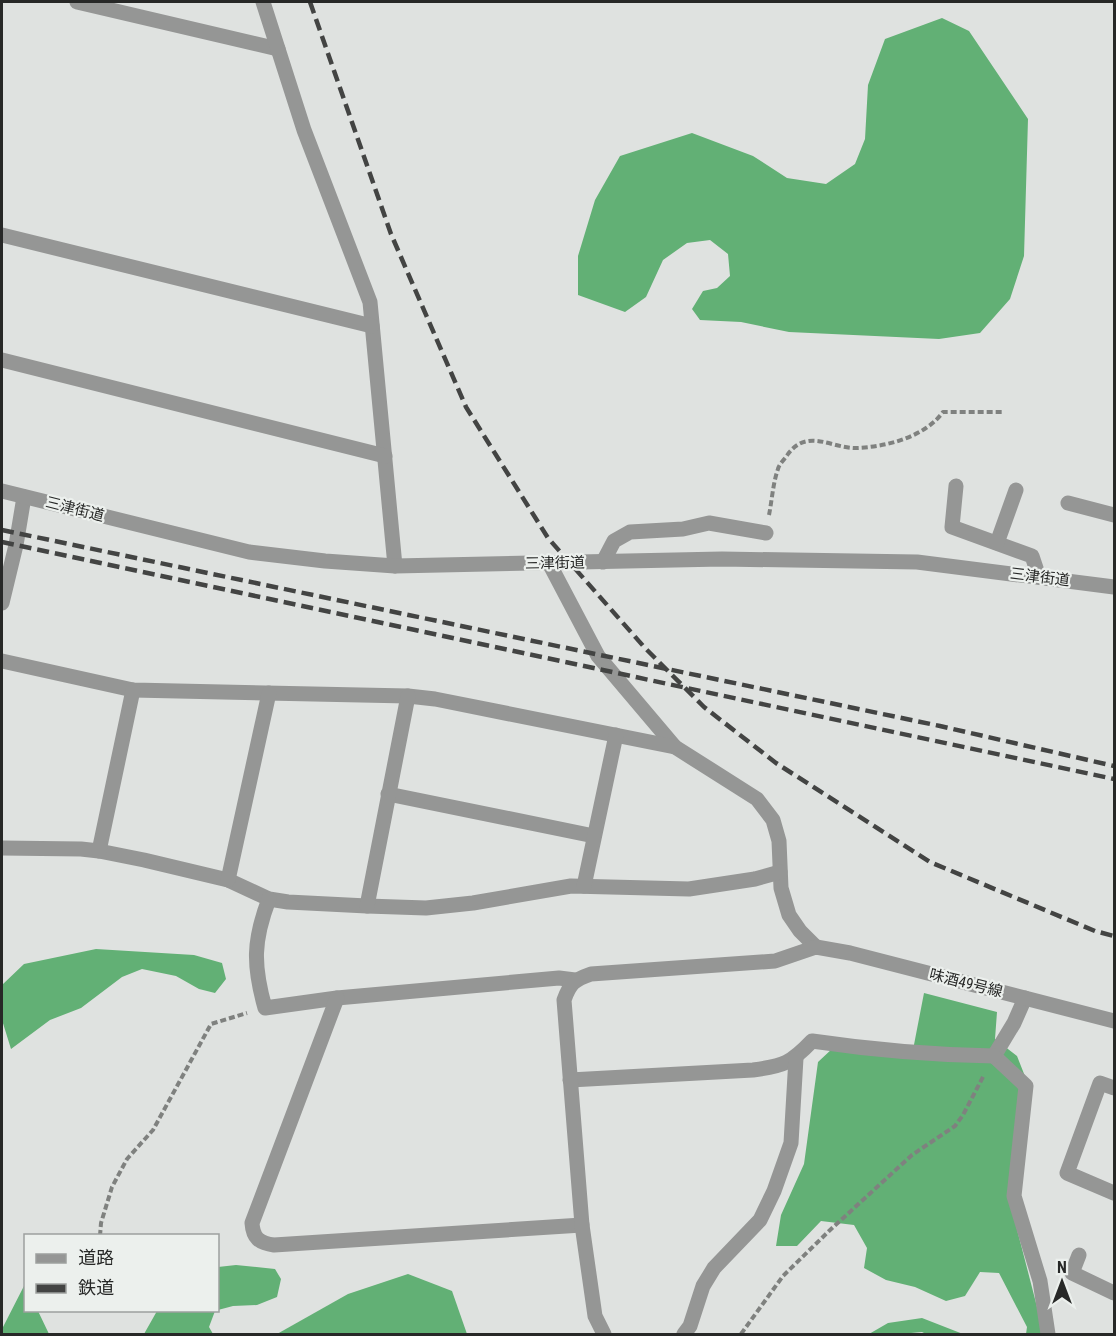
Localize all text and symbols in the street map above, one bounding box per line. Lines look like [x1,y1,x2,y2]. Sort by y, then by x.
street label: 三津街道 [44,493,106,525]
street label: 三津街道 [525,553,585,573]
street label: 三津街道 [1009,564,1071,590]
street label: 味酒49号線 [928,965,1004,1001]
legend [24,1234,219,1312]
text: 道路 [78,1247,114,1268]
north arrow [1032,1252,1092,1312]
text: N [1057,1258,1067,1277]
text: 鉄道 [78,1277,114,1298]

